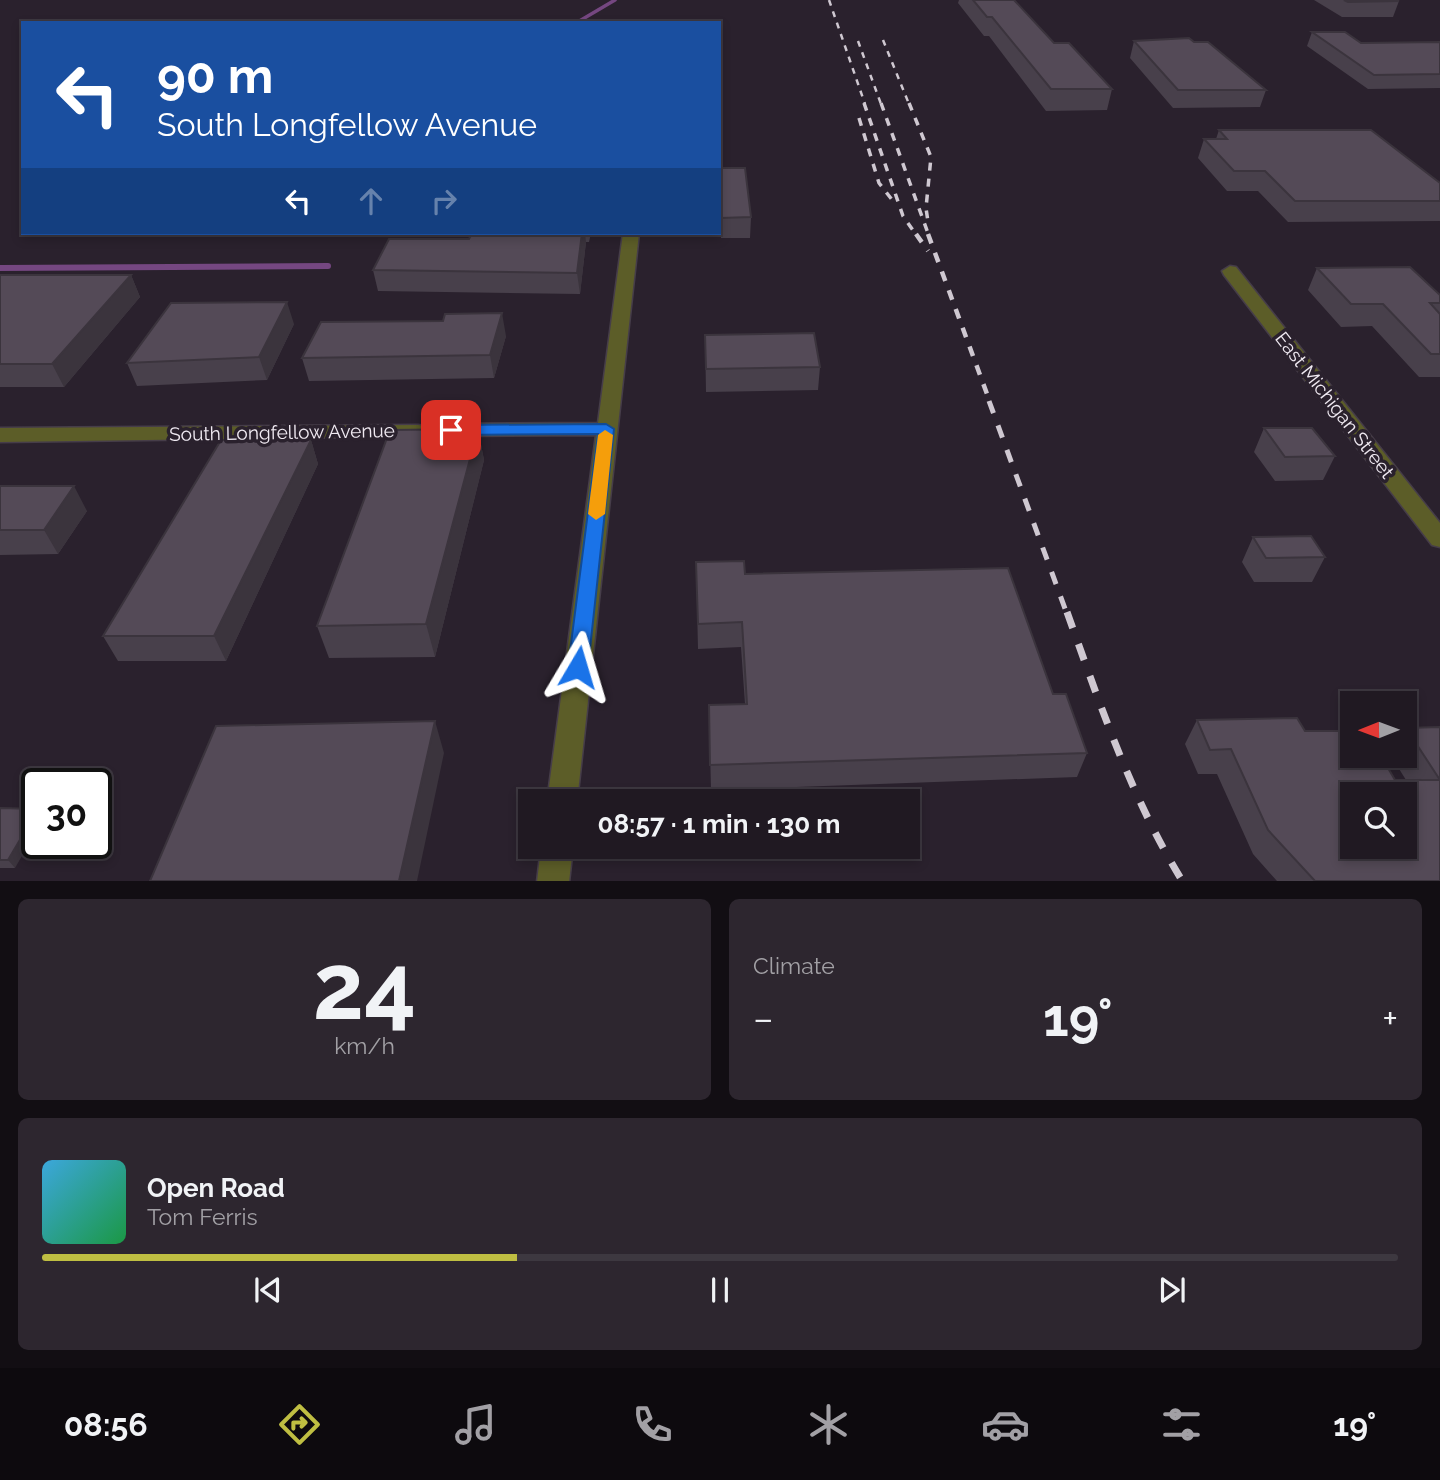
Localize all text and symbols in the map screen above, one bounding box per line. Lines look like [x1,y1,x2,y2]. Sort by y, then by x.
text: 90 m [157,47,273,104]
icon: left [42,49,133,140]
text: South Longfellow Avenue [157,106,537,143]
icon: left [279,182,317,220]
icon: ahead [352,182,390,220]
icon: right [425,182,463,220]
street label: East Michigan Street [1271,328,1399,483]
pin [421,400,481,460]
icon: arrive [432,411,470,449]
street label: South Longfellow Avenue [169,419,395,445]
position arrow [541,630,615,704]
north arrow [1340,691,1418,768]
map controls [1340,691,1417,859]
speed limit sign: 30 [21,768,112,859]
button: search [1340,782,1417,859]
text: 08:57 · 1 min · 130 m [597,809,841,839]
text: 24 [313,933,416,1040]
text: Climate [753,952,835,979]
text: 19° [1043,987,1113,1048]
text: − [753,996,773,1041]
text: + [1382,996,1398,1041]
text: km/h [334,1032,395,1059]
text: Open Road [147,1173,285,1203]
text: Tom Ferris [147,1203,258,1230]
icon: previous [249,1271,287,1309]
icon: pause [701,1271,739,1309]
icon: next [1153,1271,1191,1309]
icon: directions [275,1400,324,1449]
icon: music [451,1400,500,1449]
icon: phone [628,1400,677,1449]
icon: climate [804,1400,853,1449]
icon: car [981,1400,1030,1449]
icon: filters [1157,1400,1206,1449]
text: 08:56 [64,1406,148,1443]
text: 19° [1333,1406,1376,1443]

